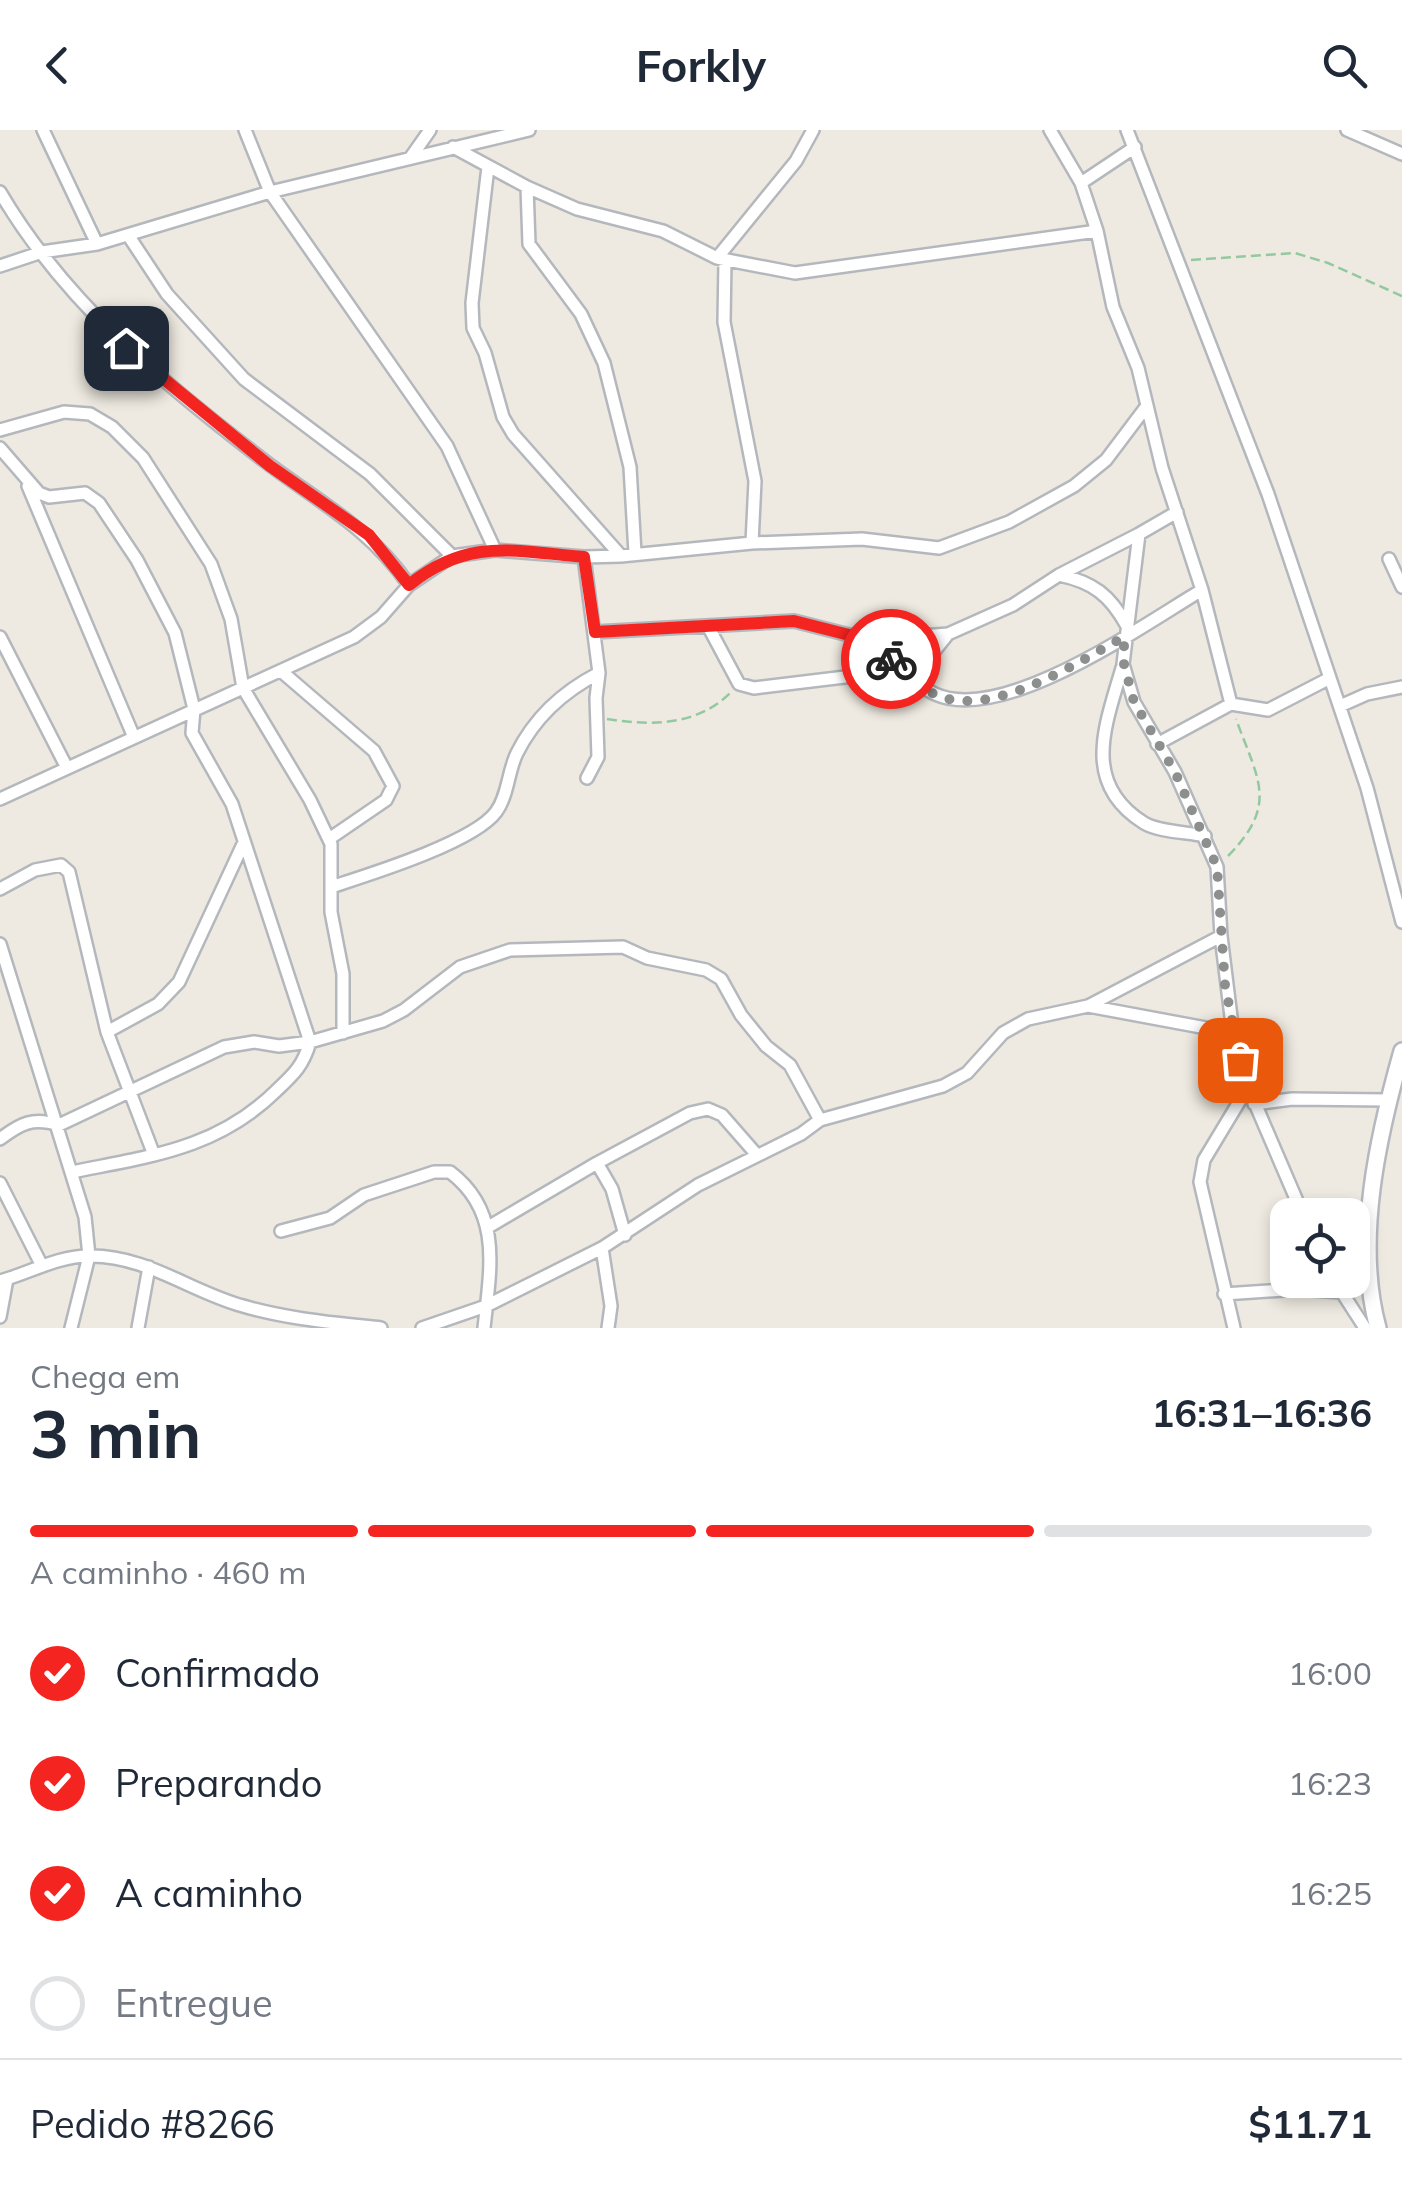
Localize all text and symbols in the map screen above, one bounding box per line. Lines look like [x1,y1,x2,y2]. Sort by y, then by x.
text: Forkly [636,37,766,93]
icon: back [30,38,85,93]
icon: search [1317,38,1372,93]
pin [84,306,169,391]
icon: home [99,321,154,376]
courier [841,609,941,709]
icon: bike [864,632,919,687]
pin [1198,1018,1283,1103]
icon: bag [1213,1033,1268,1088]
map controls [1270,1198,1370,1298]
button: locate [1270,1198,1370,1298]
text: Chega em [30,1356,180,1396]
text: 16:31–16:36 [1152,1389,1372,1437]
text: 3 min [30,1393,201,1474]
text: A caminho · 460 m [30,1552,306,1592]
icon: check [30,1646,85,1701]
text: Confirmado [115,1649,320,1697]
text: 16:00 [1288,1653,1372,1693]
icon: check [30,1756,85,1811]
text: Preparando [115,1759,322,1807]
text: 16:23 [1288,1763,1372,1803]
icon: check [30,1866,85,1921]
text: A caminho [115,1869,303,1917]
text: 16:25 [1288,1873,1372,1913]
text: Entregue [115,1979,273,2027]
text: Pedido #8266 [30,2100,275,2148]
text: $11.71 [1249,2100,1372,2148]

